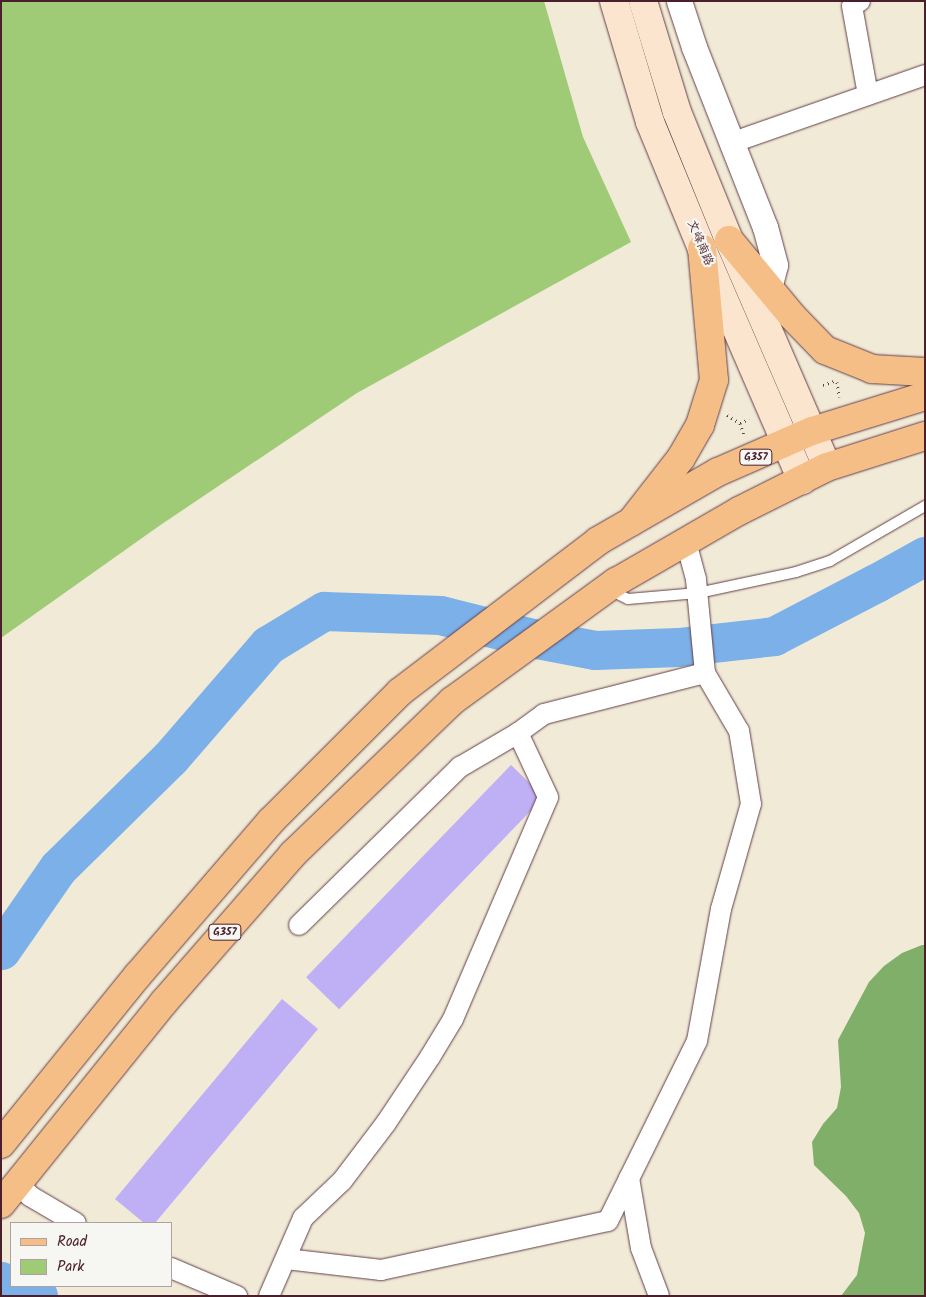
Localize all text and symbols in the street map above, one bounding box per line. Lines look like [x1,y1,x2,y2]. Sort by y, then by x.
street label: 文峰南路 [684,218,716,268]
road number: G357 [738,448,774,466]
road number: G357 [208,924,242,940]
legend [10,1222,172,1287]
text: Road [57,1230,87,1254]
text: Park [57,1255,84,1279]

